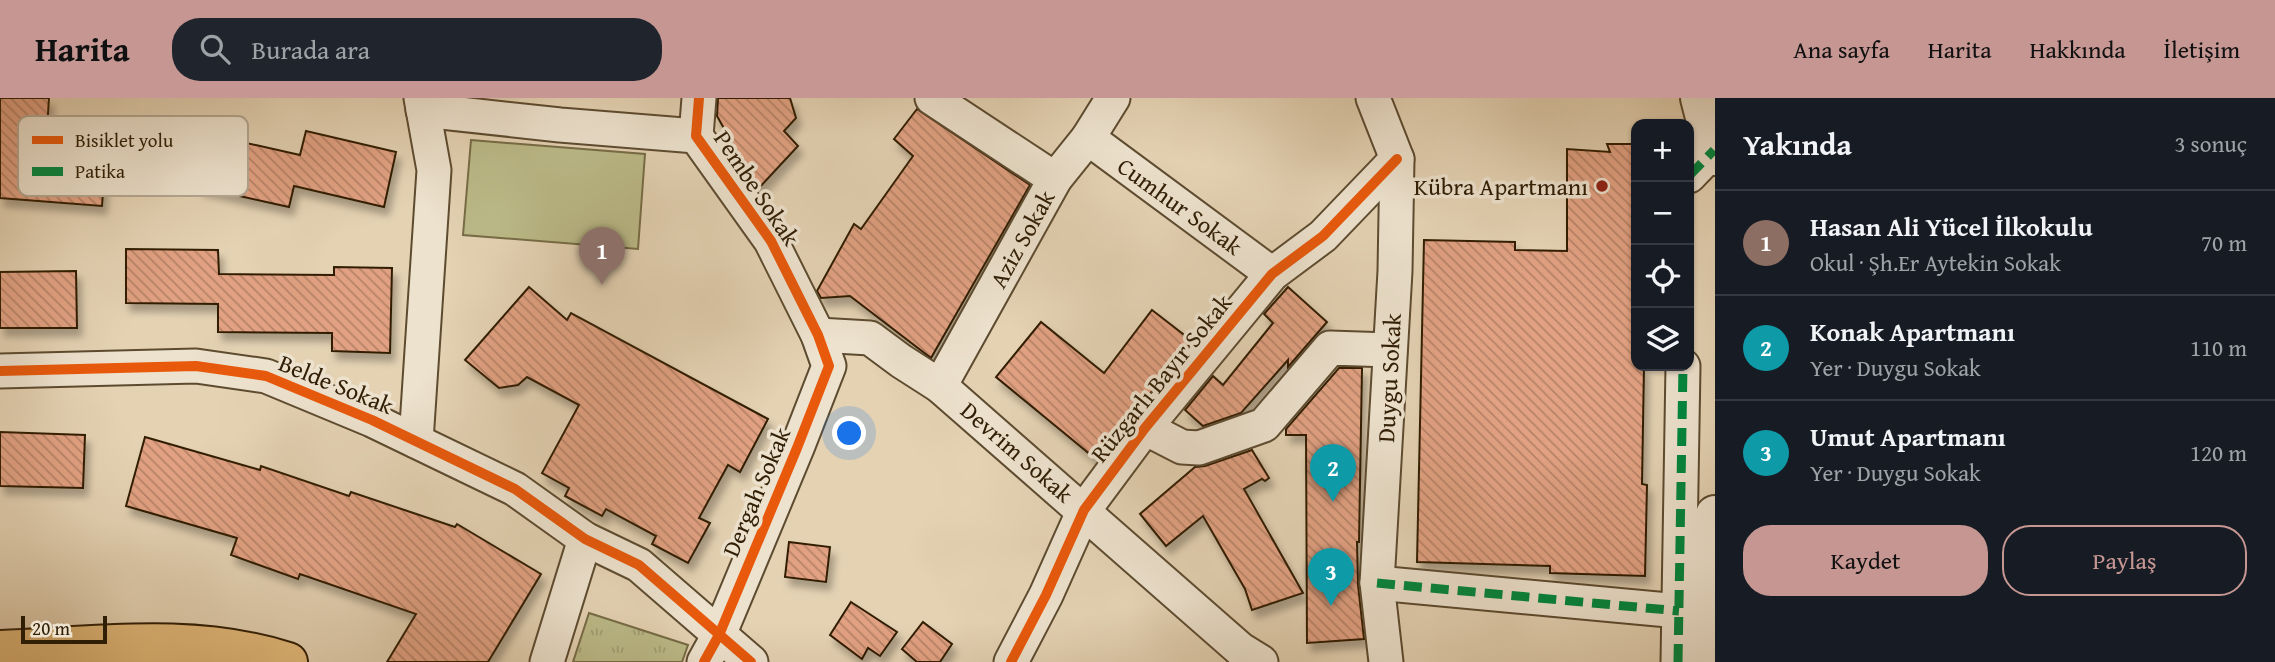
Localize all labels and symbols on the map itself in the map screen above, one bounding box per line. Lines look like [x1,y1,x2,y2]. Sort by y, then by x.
legend [18,116,248,196]
street label: Pembe Sokak [705,123,809,253]
text: Bisiklet yolu [75,126,174,154]
street label: Cumhur Sokak [1110,149,1250,264]
text: Patika [75,157,125,185]
place label: Kübra Apartmanı [1414,169,1588,204]
marker: Kübra Apartmanı [1594,178,1610,194]
street label: Aziz Sokak [981,183,1064,294]
pin: 1 [579,227,625,285]
street label: Rüzgarlı Bayır Sokak [1082,286,1240,470]
street label: Duygu Sokak [1368,312,1410,444]
street label: Belde Sokak [274,345,399,423]
street label: Devrim Sokak [953,393,1082,511]
your location [832,416,866,450]
street label: Dergah Sokak [713,421,799,562]
pin: 2 [1310,444,1356,502]
pin: 3 [1308,548,1354,606]
scale bar [21,613,107,645]

